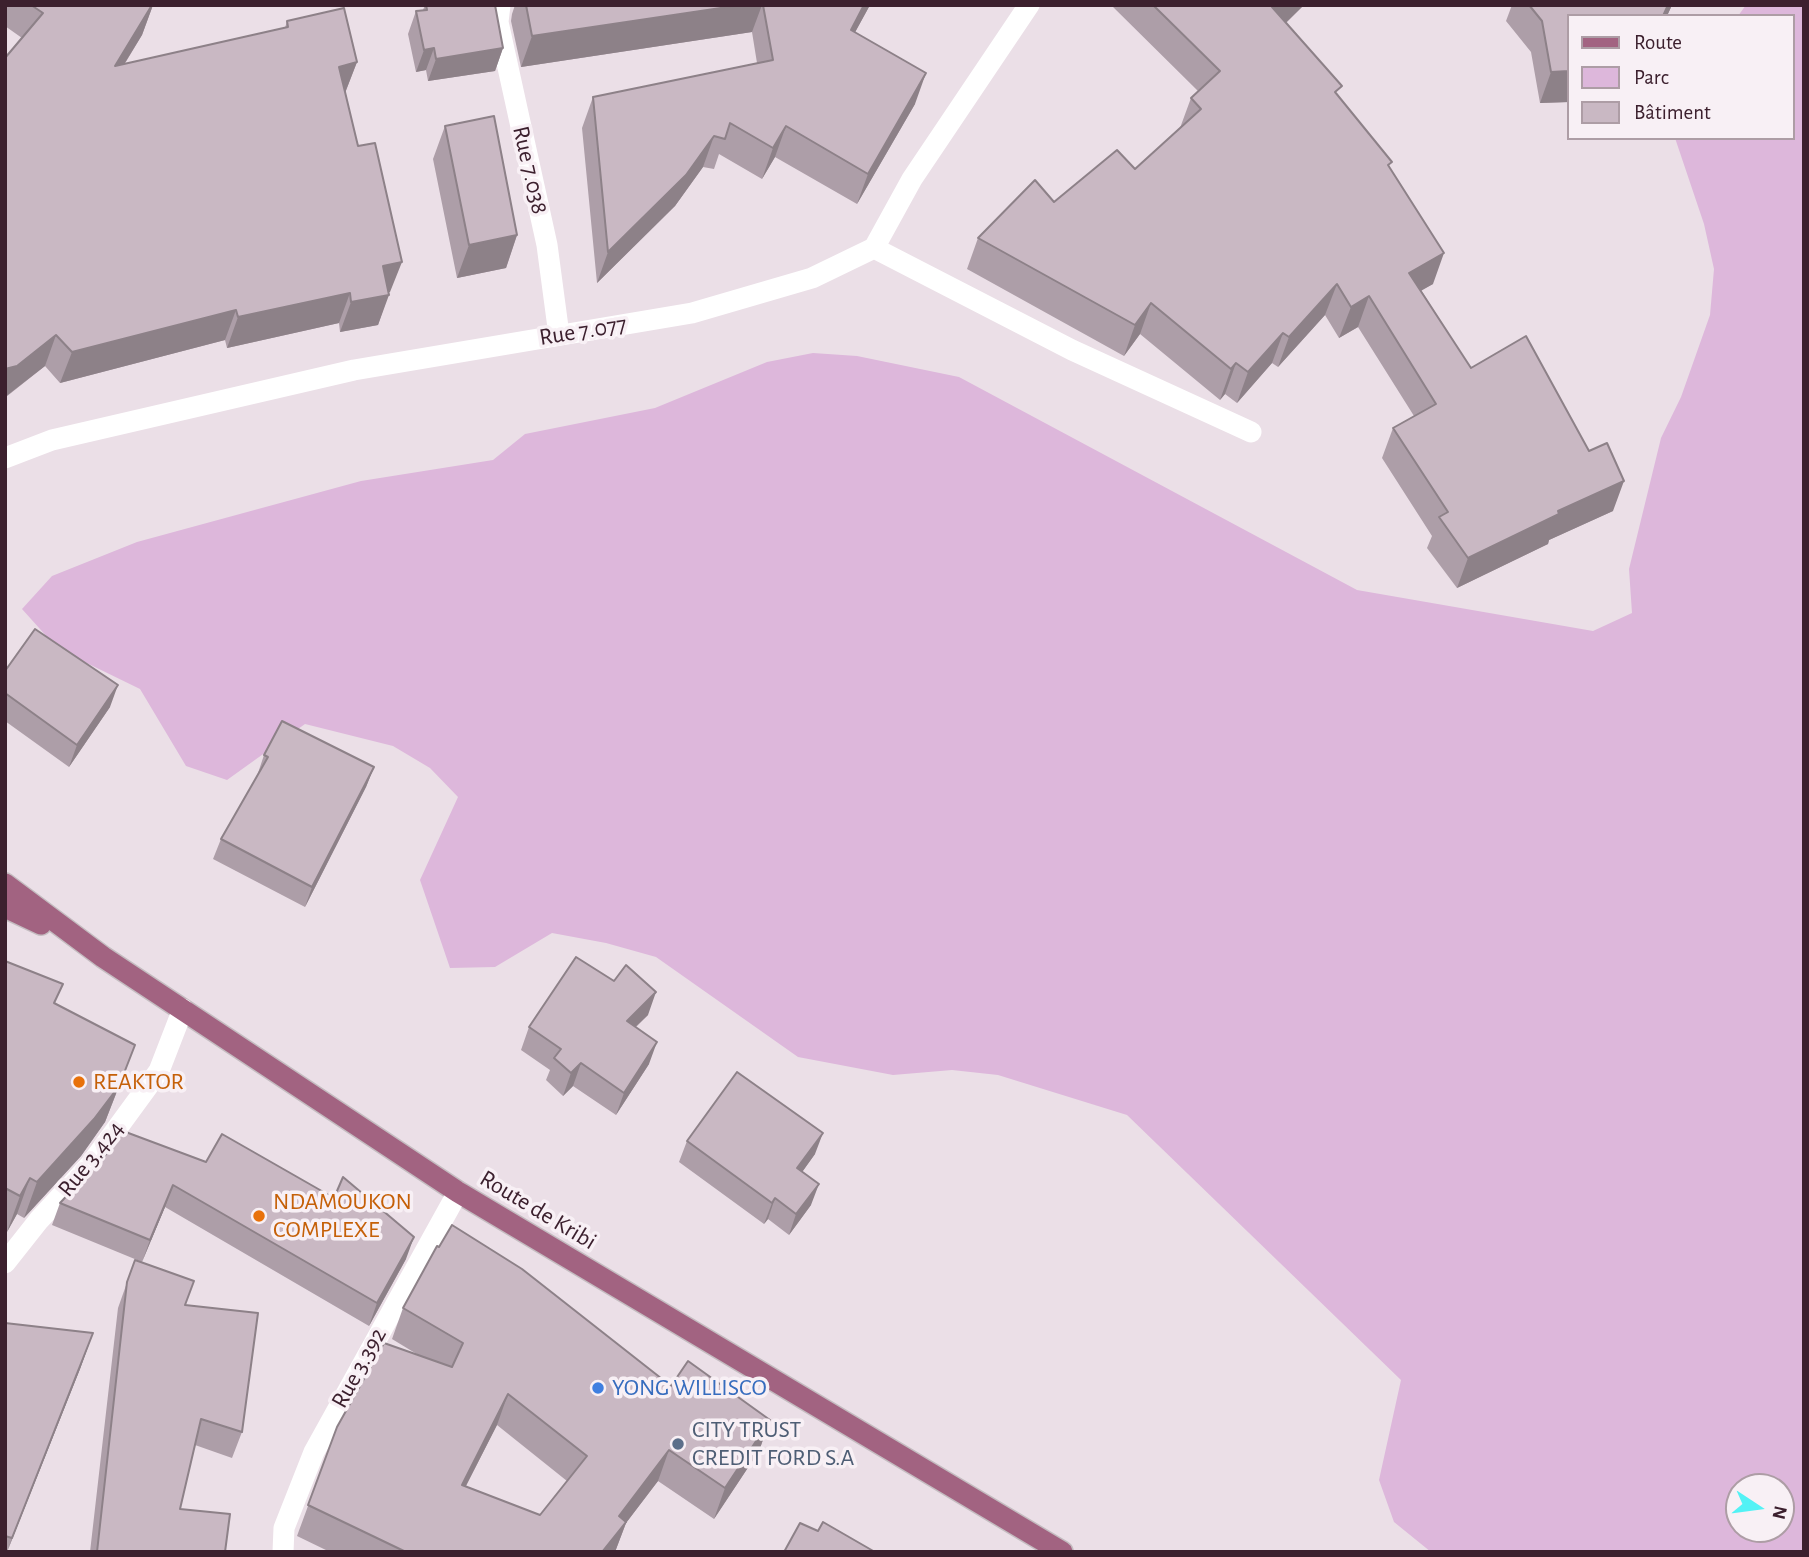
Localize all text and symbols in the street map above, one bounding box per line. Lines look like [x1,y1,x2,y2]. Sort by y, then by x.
legend [1568,14,1795,140]
text: Route [1634,32,1682,53]
text: Parc [1634,67,1669,88]
text: Bâtiment [1634,102,1711,123]
street label: Rue 7.038 [506,123,554,217]
street label: Rue 7.077 [537,310,629,352]
place label: REAKTOR [93,1068,184,1096]
marker: REAKTOR [71,1074,87,1090]
street label: Rue 3.424 [52,1115,130,1203]
street label: Route de Kribi [474,1164,602,1256]
place label: NDAMOUKON COMPLEXE [273,1188,412,1244]
marker: NDAMOUKON COMPLEXE [251,1208,267,1224]
street label: Rue 3.392 [325,1323,393,1413]
place label: YONG WILLISCO [612,1374,767,1402]
marker: YONG WILLISCO [590,1380,606,1396]
place label: CITY TRUST CREDIT FORD S.A [692,1416,854,1472]
marker: CITY TRUST CREDIT FORD S.A [670,1436,686,1452]
north arrow [1725,1473,1795,1543]
text: N [1768,1504,1790,1521]

